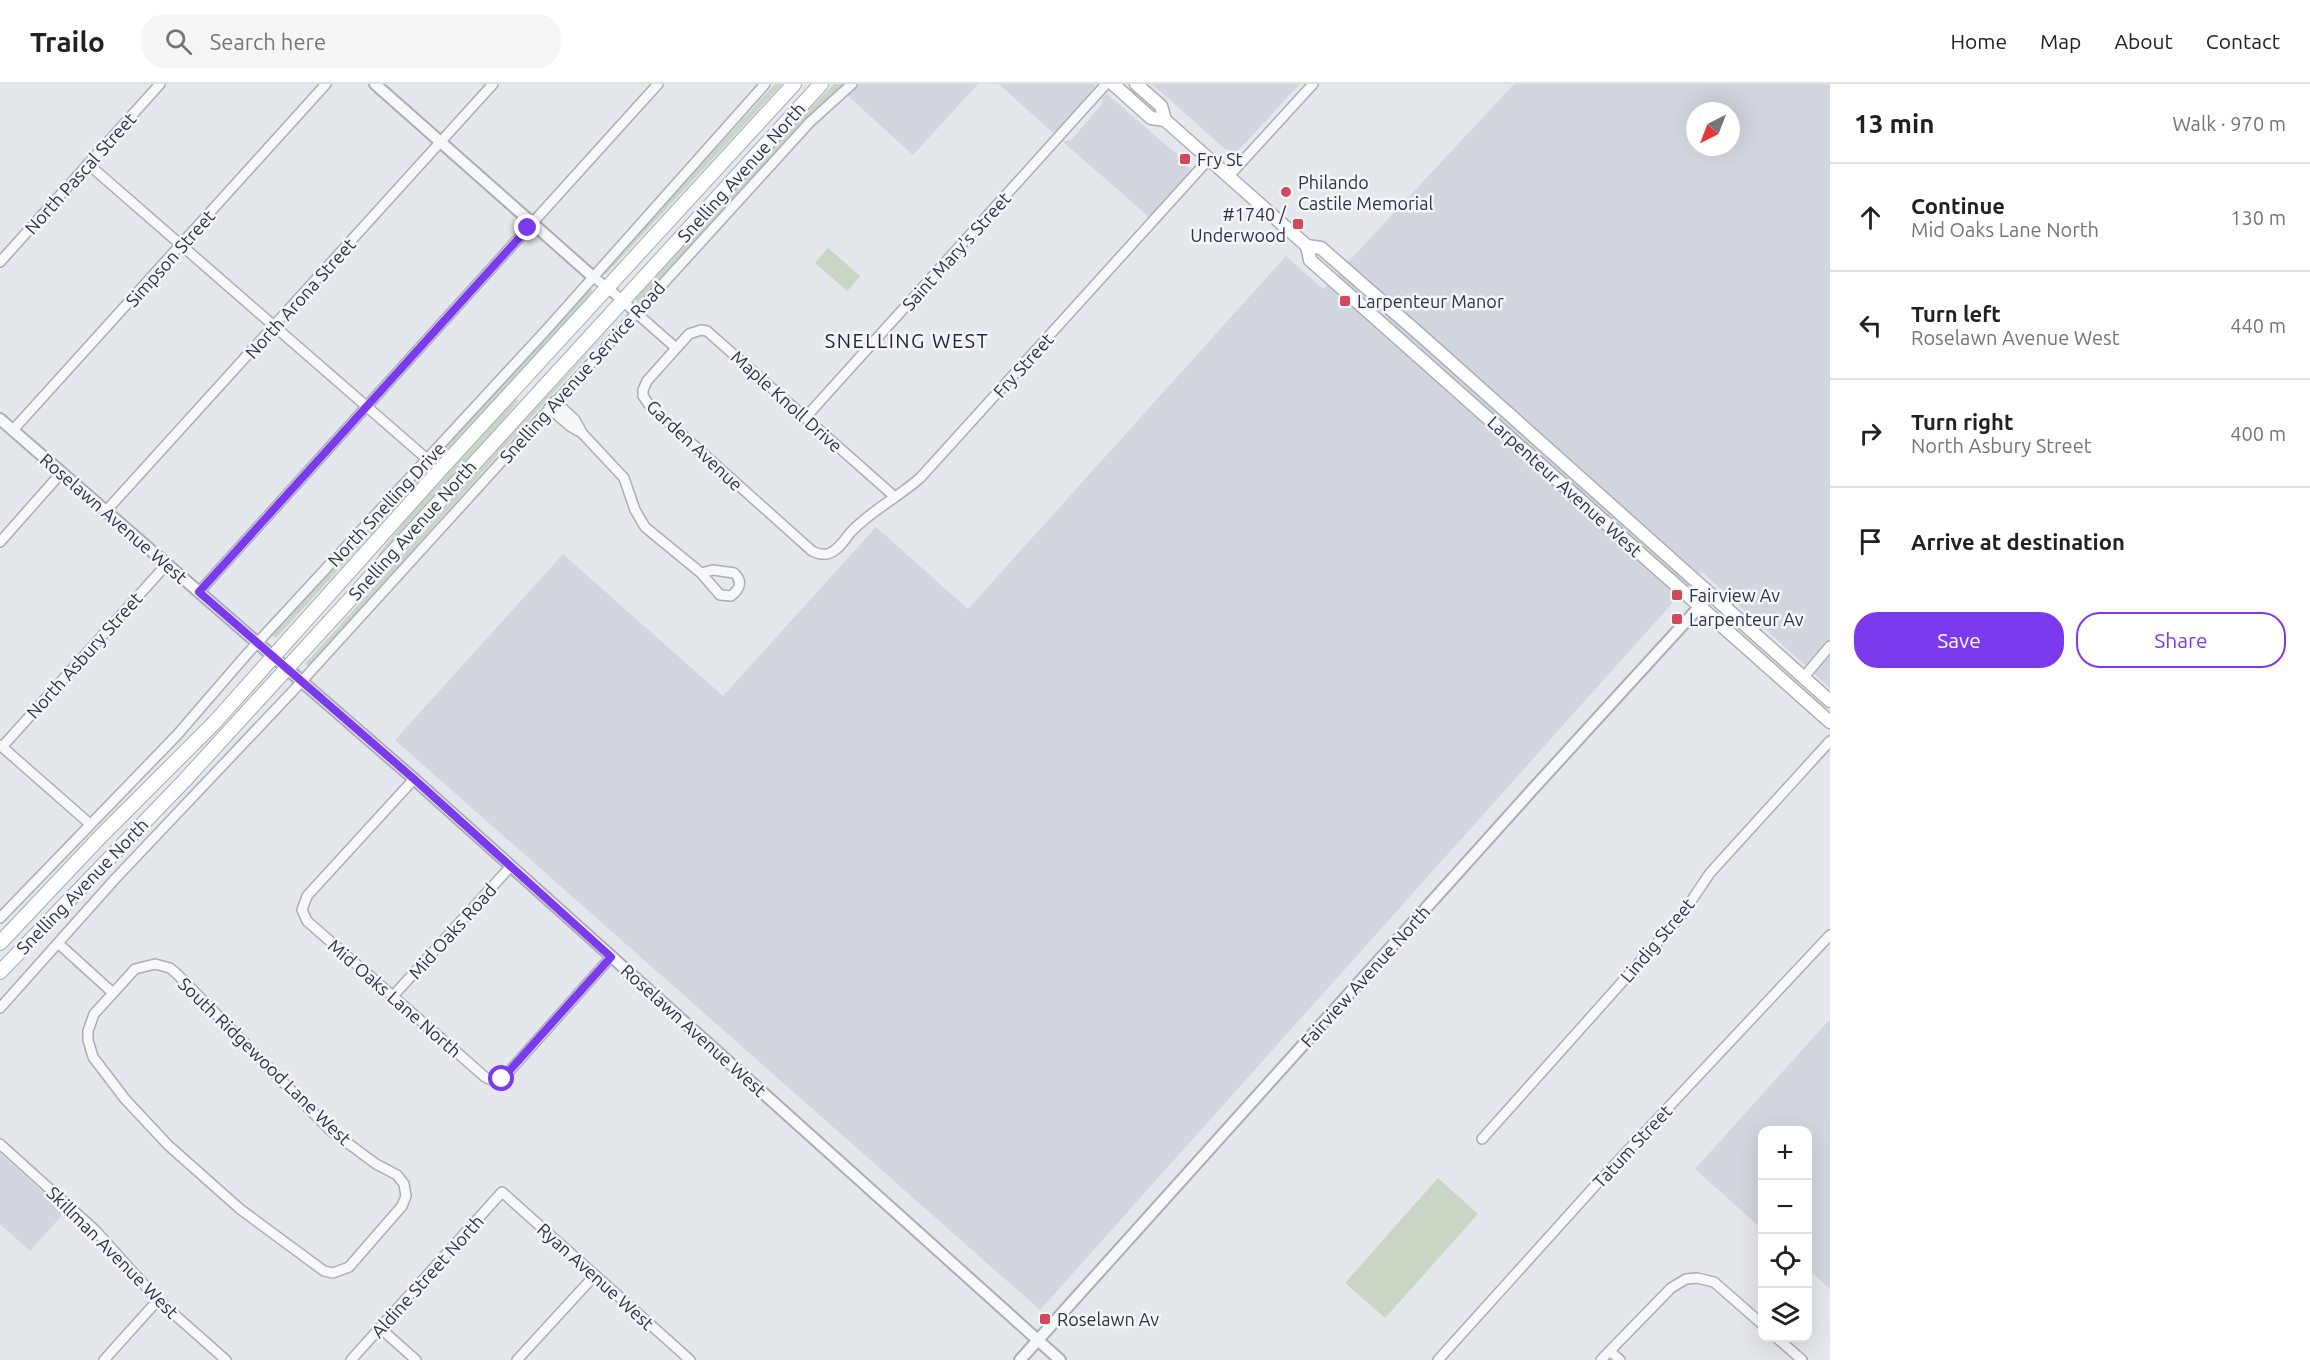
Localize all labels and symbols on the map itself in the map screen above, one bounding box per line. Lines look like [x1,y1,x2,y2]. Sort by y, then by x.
street label: Snelling Avenue North [673,98,809,246]
north arrow [1686,102,1740,156]
street label: North Pascal Street [20,108,140,238]
place label: Fry St [1197,149,1243,169]
marker: Fry St [1178,152,1192,166]
place label: Philando Castile Memorial [1298,172,1433,213]
marker: Philando Castile Memorial [1279,185,1293,199]
street label: Saint Mary's Street [898,188,1014,314]
place label: #1740 / Underwood [1190,204,1287,245]
street label: Simpson Street [121,206,219,310]
route end [514,214,540,240]
marker: #1740 / Underwood [1291,217,1305,231]
street label: North Arona Street [241,234,359,362]
street label: Snelling Avenue Service Road [495,277,669,467]
place label: Larpenteur Manor [1357,291,1504,311]
marker: Larpenteur Manor [1338,294,1352,308]
district label: SNELLING WEST [825,329,989,352]
street label: Fry Street [989,329,1057,401]
street label: Maple Knoll Drive [728,346,846,456]
street label: Garden Avenue [643,396,747,494]
street label: Larpenteur Avenue West [1484,412,1646,560]
street label: North Snelling Drive [323,438,449,570]
street label: Roselawn Avenue West [37,449,191,587]
street label: Snelling Avenue North [344,456,480,604]
place label: Fairview Av [1689,585,1780,605]
street label: North Asbury Street [22,588,146,722]
marker: Fairview Av [1670,588,1684,602]
place label: Larpenteur Av [1689,609,1804,629]
marker: Larpenteur Av [1670,612,1684,626]
street label: Snelling Avenue North [12,814,152,958]
street label: Mid Oaks Road [404,880,500,982]
street label: Lindig Street [1616,894,1698,986]
street label: Fairview Avenue North [1296,901,1434,1051]
street label: Mid Oaks Lane North [325,935,465,1061]
street label: Roselawn Avenue West [618,960,770,1100]
street label: South Ridgewood Lane West [175,973,355,1149]
route start [488,1065,514,1091]
street label: Tatum Street [1589,1100,1675,1192]
street label: Skillman Avenue West [43,1182,183,1322]
street label: Aldine Street North [367,1211,487,1341]
street label: Ryan Avenue West [534,1219,658,1333]
place label: Roselawn Av [1057,1309,1159,1329]
marker: Roselawn Av [1038,1312,1052,1326]

